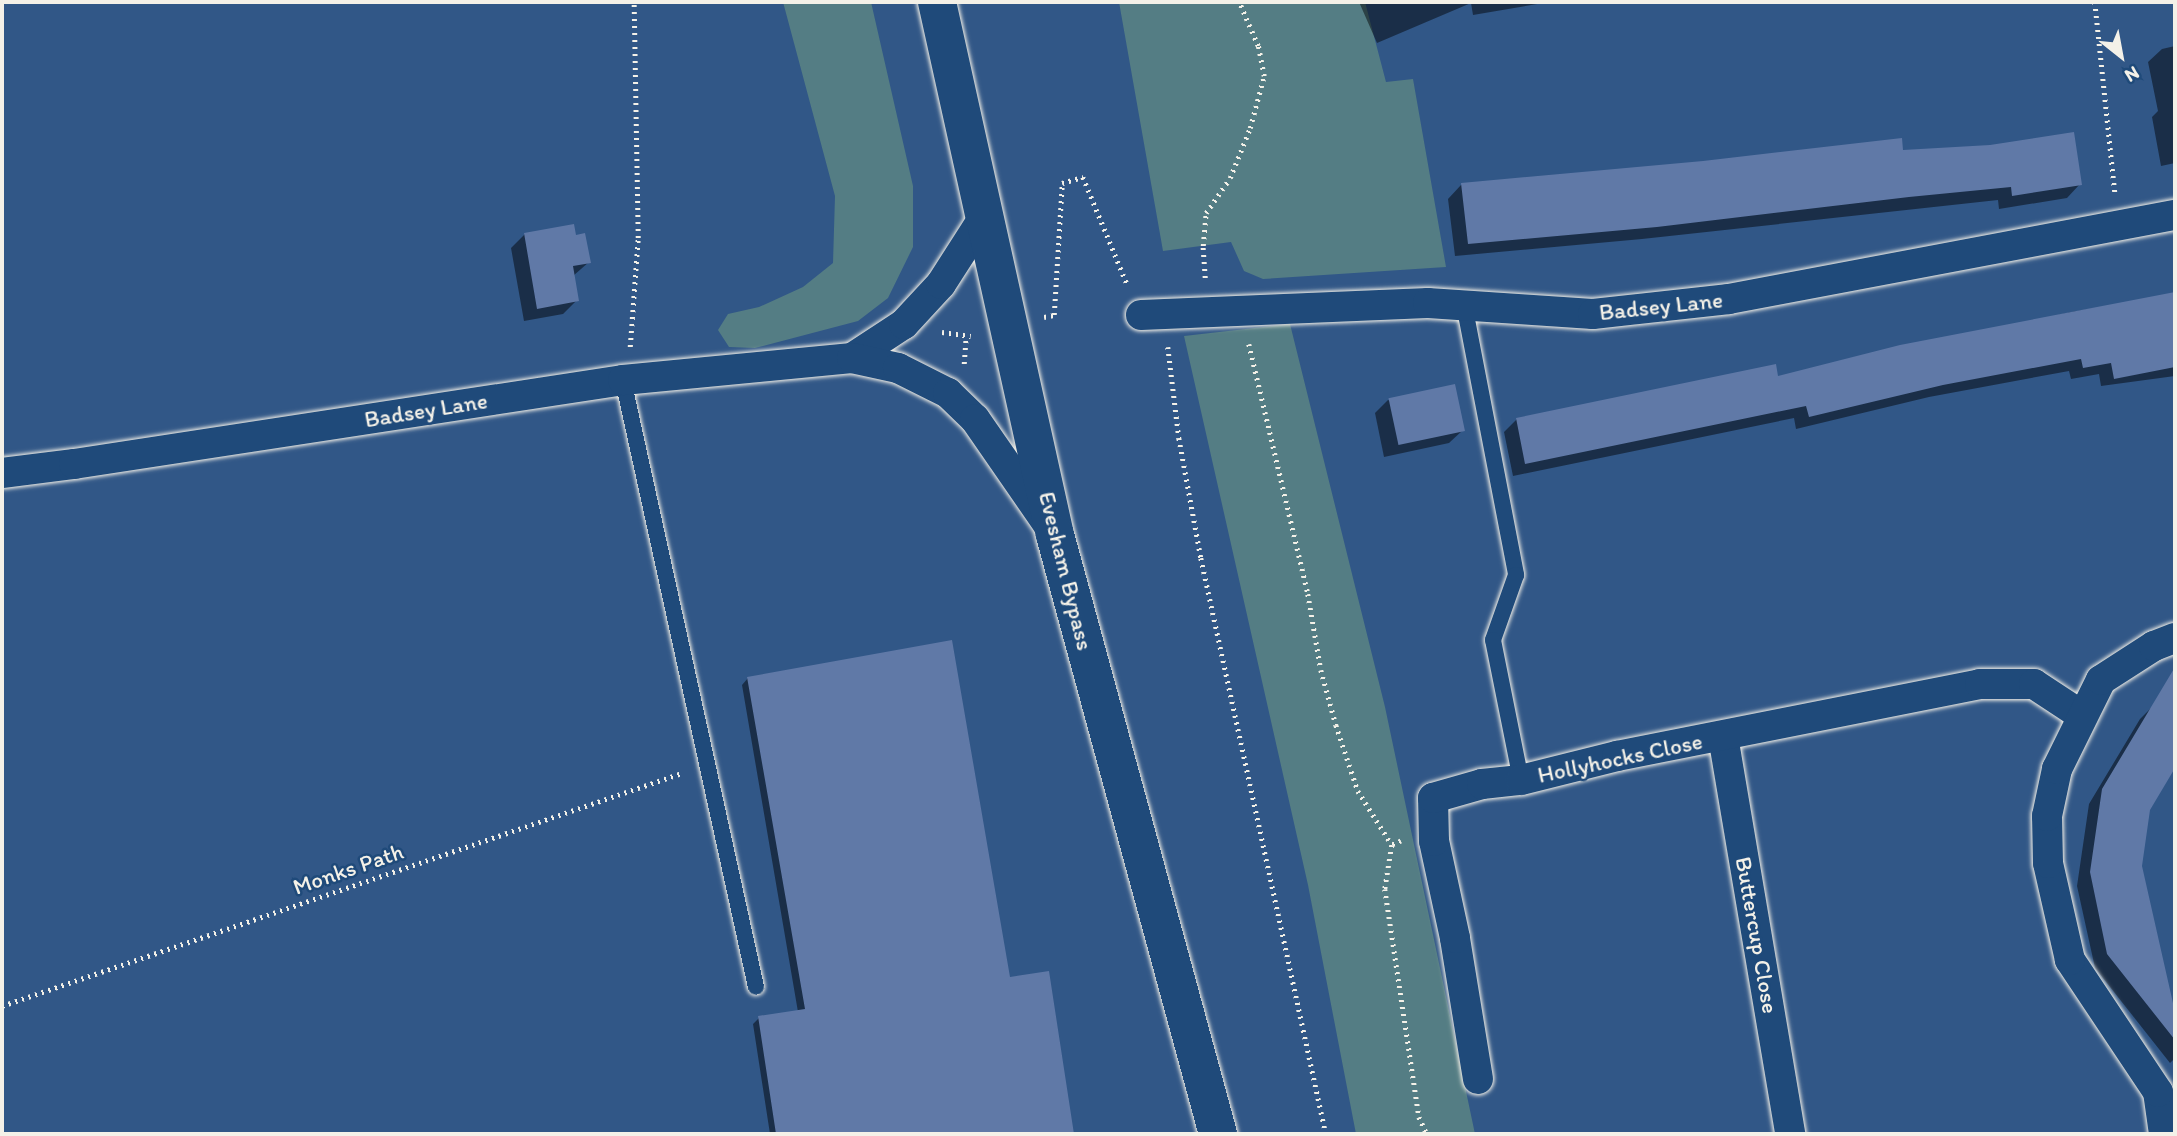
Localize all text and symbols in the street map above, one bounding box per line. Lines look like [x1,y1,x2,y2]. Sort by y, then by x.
north arrow [2086,21,2156,91]
text: N [2121,61,2144,88]
street label: Badsey Lane [1598,286,1724,326]
street label: Badsey Lane [362,387,490,433]
street label: Evesham Bypass [1033,489,1099,653]
street label: Hollyhocks Close [1535,727,1705,789]
street label: Monks Path [289,837,407,901]
street label: Buttercup Close [1730,854,1784,1016]

